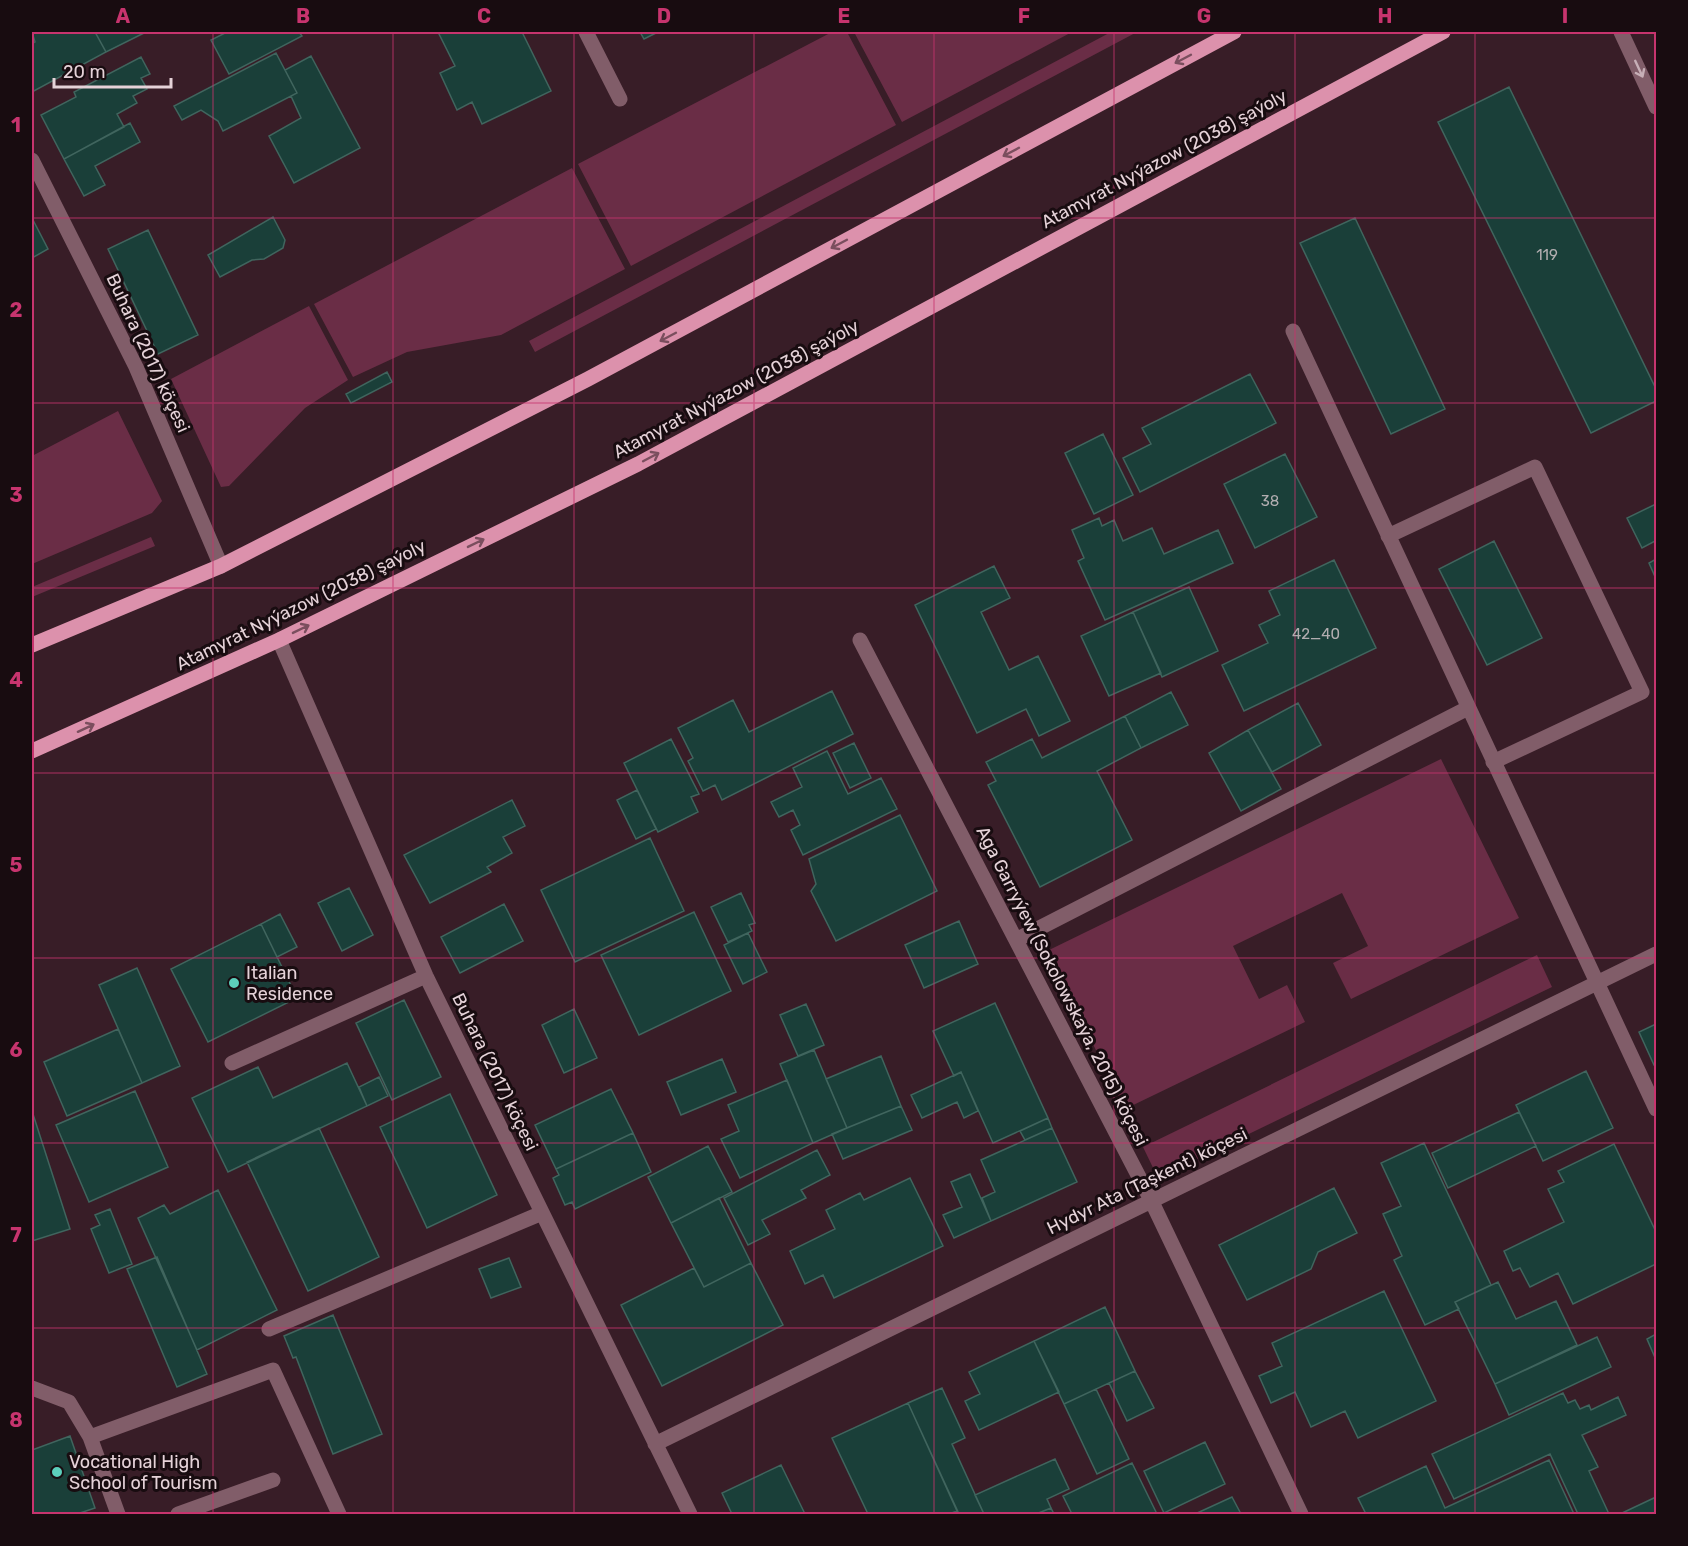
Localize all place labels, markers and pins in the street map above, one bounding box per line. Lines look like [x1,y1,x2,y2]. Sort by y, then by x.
place label: Italian Residence [246,962,333,1005]
marker: Italian Residence [227,976,241,990]
place label: Vocational High School of Tourism [69,1451,218,1494]
marker: Vocational High School of Tourism [50,1465,64,1479]

